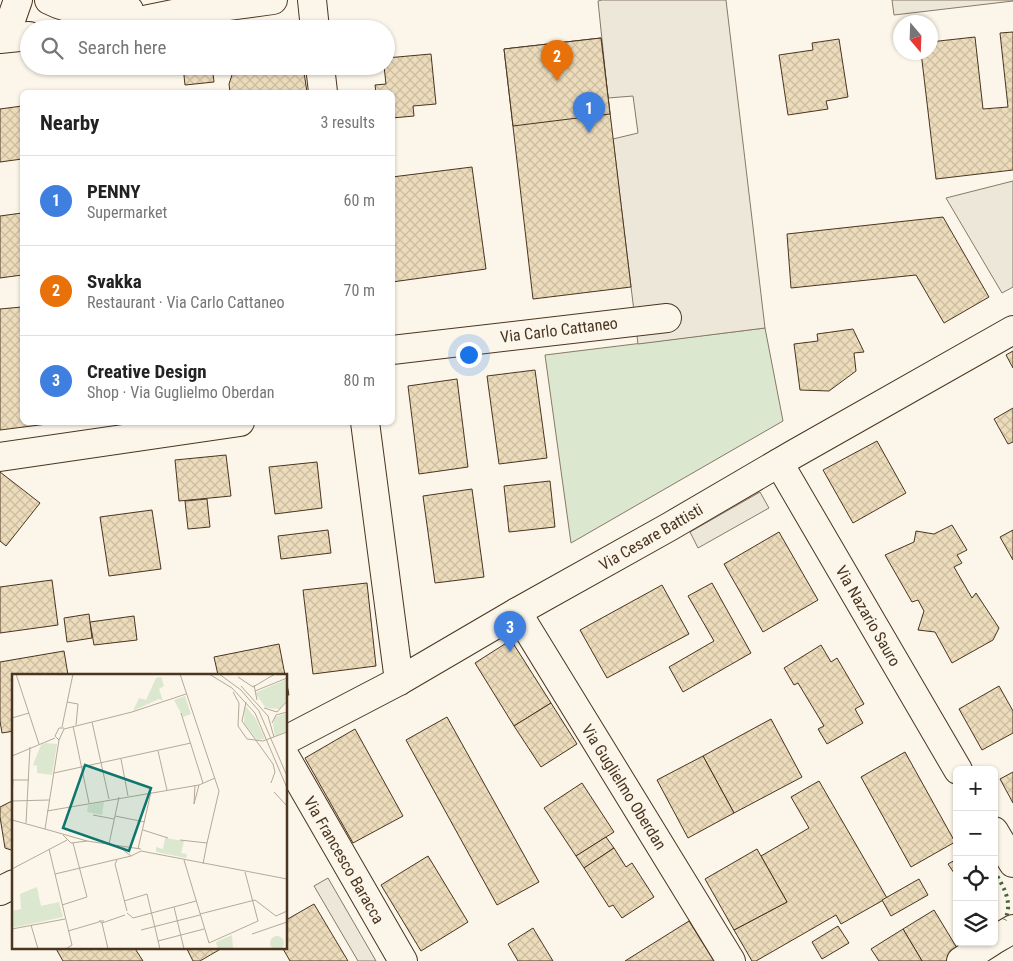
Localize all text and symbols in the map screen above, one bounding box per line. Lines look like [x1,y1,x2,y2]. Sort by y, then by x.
north arrow [893,15,938,60]
search box [20,20,395,75]
icon: search [38,34,66,62]
text: Search here [78,36,166,59]
pin: 2 [541,40,573,81]
pin: 1 [573,92,605,133]
text: Nearby [40,111,99,135]
text: 3 results [320,113,375,132]
text: PENNY [87,180,140,203]
text: 1 [52,191,60,210]
text: 60 m [343,191,375,210]
text: Supermarket [87,203,167,222]
text: Svakka [87,270,142,293]
text: 2 [52,281,60,300]
text: 70 m [343,281,375,300]
text: Restaurant · Via Carlo Cattaneo [87,293,284,312]
street label: Via Carlo Cattaneo [499,313,619,347]
your location [456,342,482,368]
text: Creative Design [87,360,207,383]
text: 3 [52,371,60,390]
text: 80 m [343,371,375,390]
text: Shop · Via Guglielmo Oberdan [87,383,275,402]
street label: Via Cesare Battisti [596,500,706,574]
street label: Via Nazario Sauro [832,562,904,670]
pin: 3 [494,611,526,652]
inset map [12,674,288,948]
street label: Via Guglielmo Oberdan [578,721,670,853]
map controls [953,766,998,946]
button: + [953,766,998,811]
street label: Via Francesco Baracca [300,793,388,927]
button: − [953,811,998,856]
button: locate [953,856,998,901]
button: layers [953,901,998,946]

